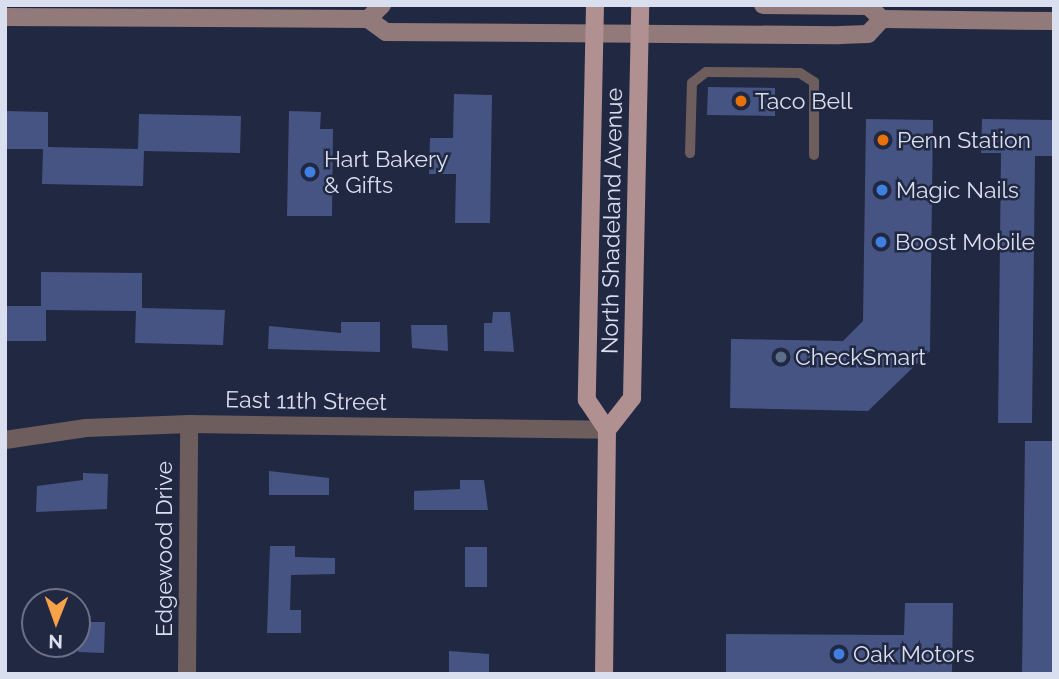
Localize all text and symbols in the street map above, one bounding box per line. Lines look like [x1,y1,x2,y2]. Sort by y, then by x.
street label: North Shadeland Avenue [596,87,628,355]
place label: Taco Bell [755,87,853,115]
marker: Taco Bell [733,93,749,109]
place label: Penn Station [897,126,1031,154]
marker: Penn Station [875,132,891,148]
place label: Hart Bakery & Gifts [324,145,448,199]
marker: Hart Bakery & Gifts [302,164,318,180]
place label: Magic Nails [896,176,1019,204]
marker: Magic Nails [874,182,890,198]
place label: Boost Mobile [895,228,1035,256]
marker: Boost Mobile [873,234,889,250]
place label: CheckSmart [795,343,926,371]
marker: CheckSmart [773,349,789,365]
street label: East 11th Street [225,386,387,416]
street label: Edgewood Drive [150,461,178,637]
north arrow [21,588,91,658]
text: N [48,631,63,653]
place label: Oak Motors [853,640,975,668]
marker: Oak Motors [831,646,847,662]

